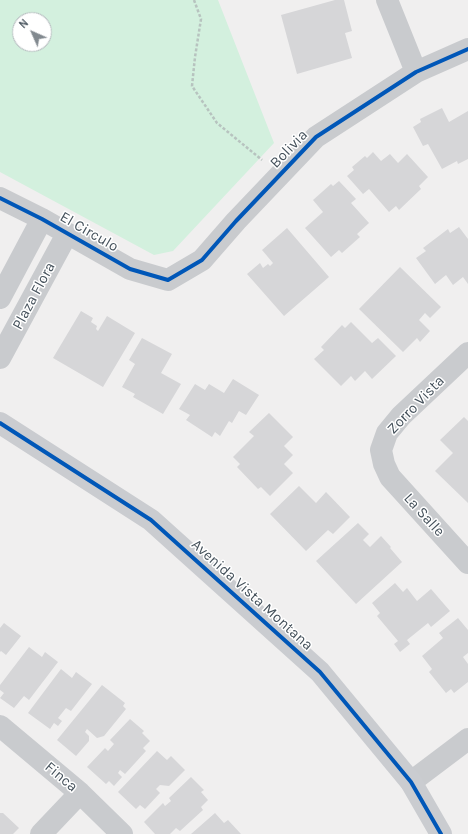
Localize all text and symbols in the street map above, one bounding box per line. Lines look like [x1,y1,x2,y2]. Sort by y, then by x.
north arrow [12,12,52,52]
text: N [16,16,31,31]
street label: Bolivia [266,126,312,172]
street label: El Circulo [57,208,121,256]
street label: Plaza Flora [9,259,59,333]
street label: Zorro Vista [384,372,448,438]
street label: La Salle [400,490,448,540]
street label: Avenida Vista Montana [188,536,316,654]
street label: Finca [41,758,81,796]

